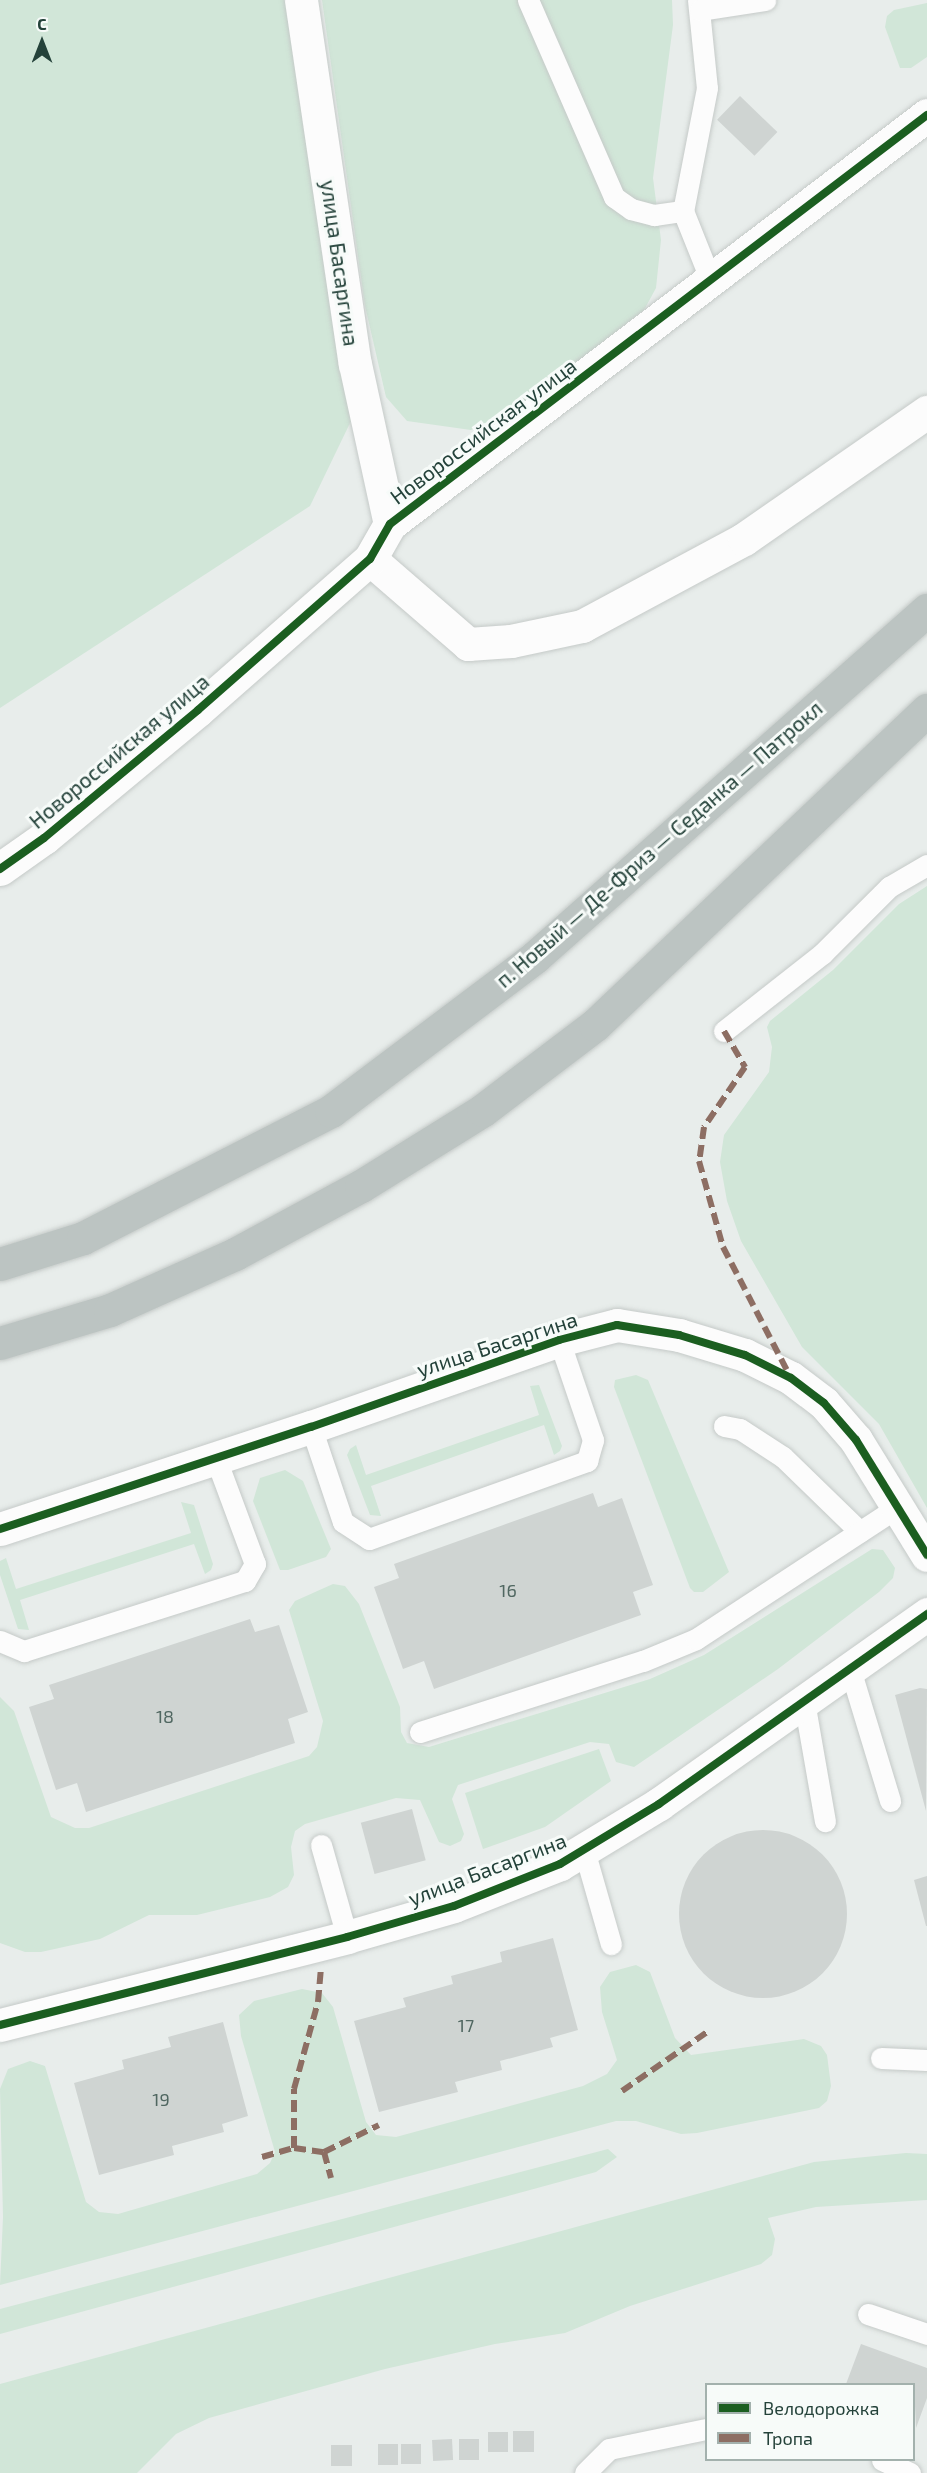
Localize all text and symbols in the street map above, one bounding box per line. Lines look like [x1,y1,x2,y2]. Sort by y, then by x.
north arrow [12,12,72,72]
text: С [37,14,47,33]
street label: улица Басаргина [316,178,364,348]
street label: Новороссийская улица [385,353,581,509]
street label: Новороссийская улица [24,668,214,834]
street label: п. Новый — Де-Фриз — Седанка — Патрокл [491,695,827,993]
street label: улица Басаргина [413,1306,581,1382]
house number: 16 [499,1579,517,1601]
house number: 18 [156,1705,174,1727]
street label: улица Басаргина [404,1827,570,1911]
house number: 17 [458,2014,474,2036]
house number: 19 [152,2088,170,2110]
legend [705,2383,915,2461]
text: Велодорожка [763,2397,879,2419]
text: Тропа [763,2427,813,2449]

